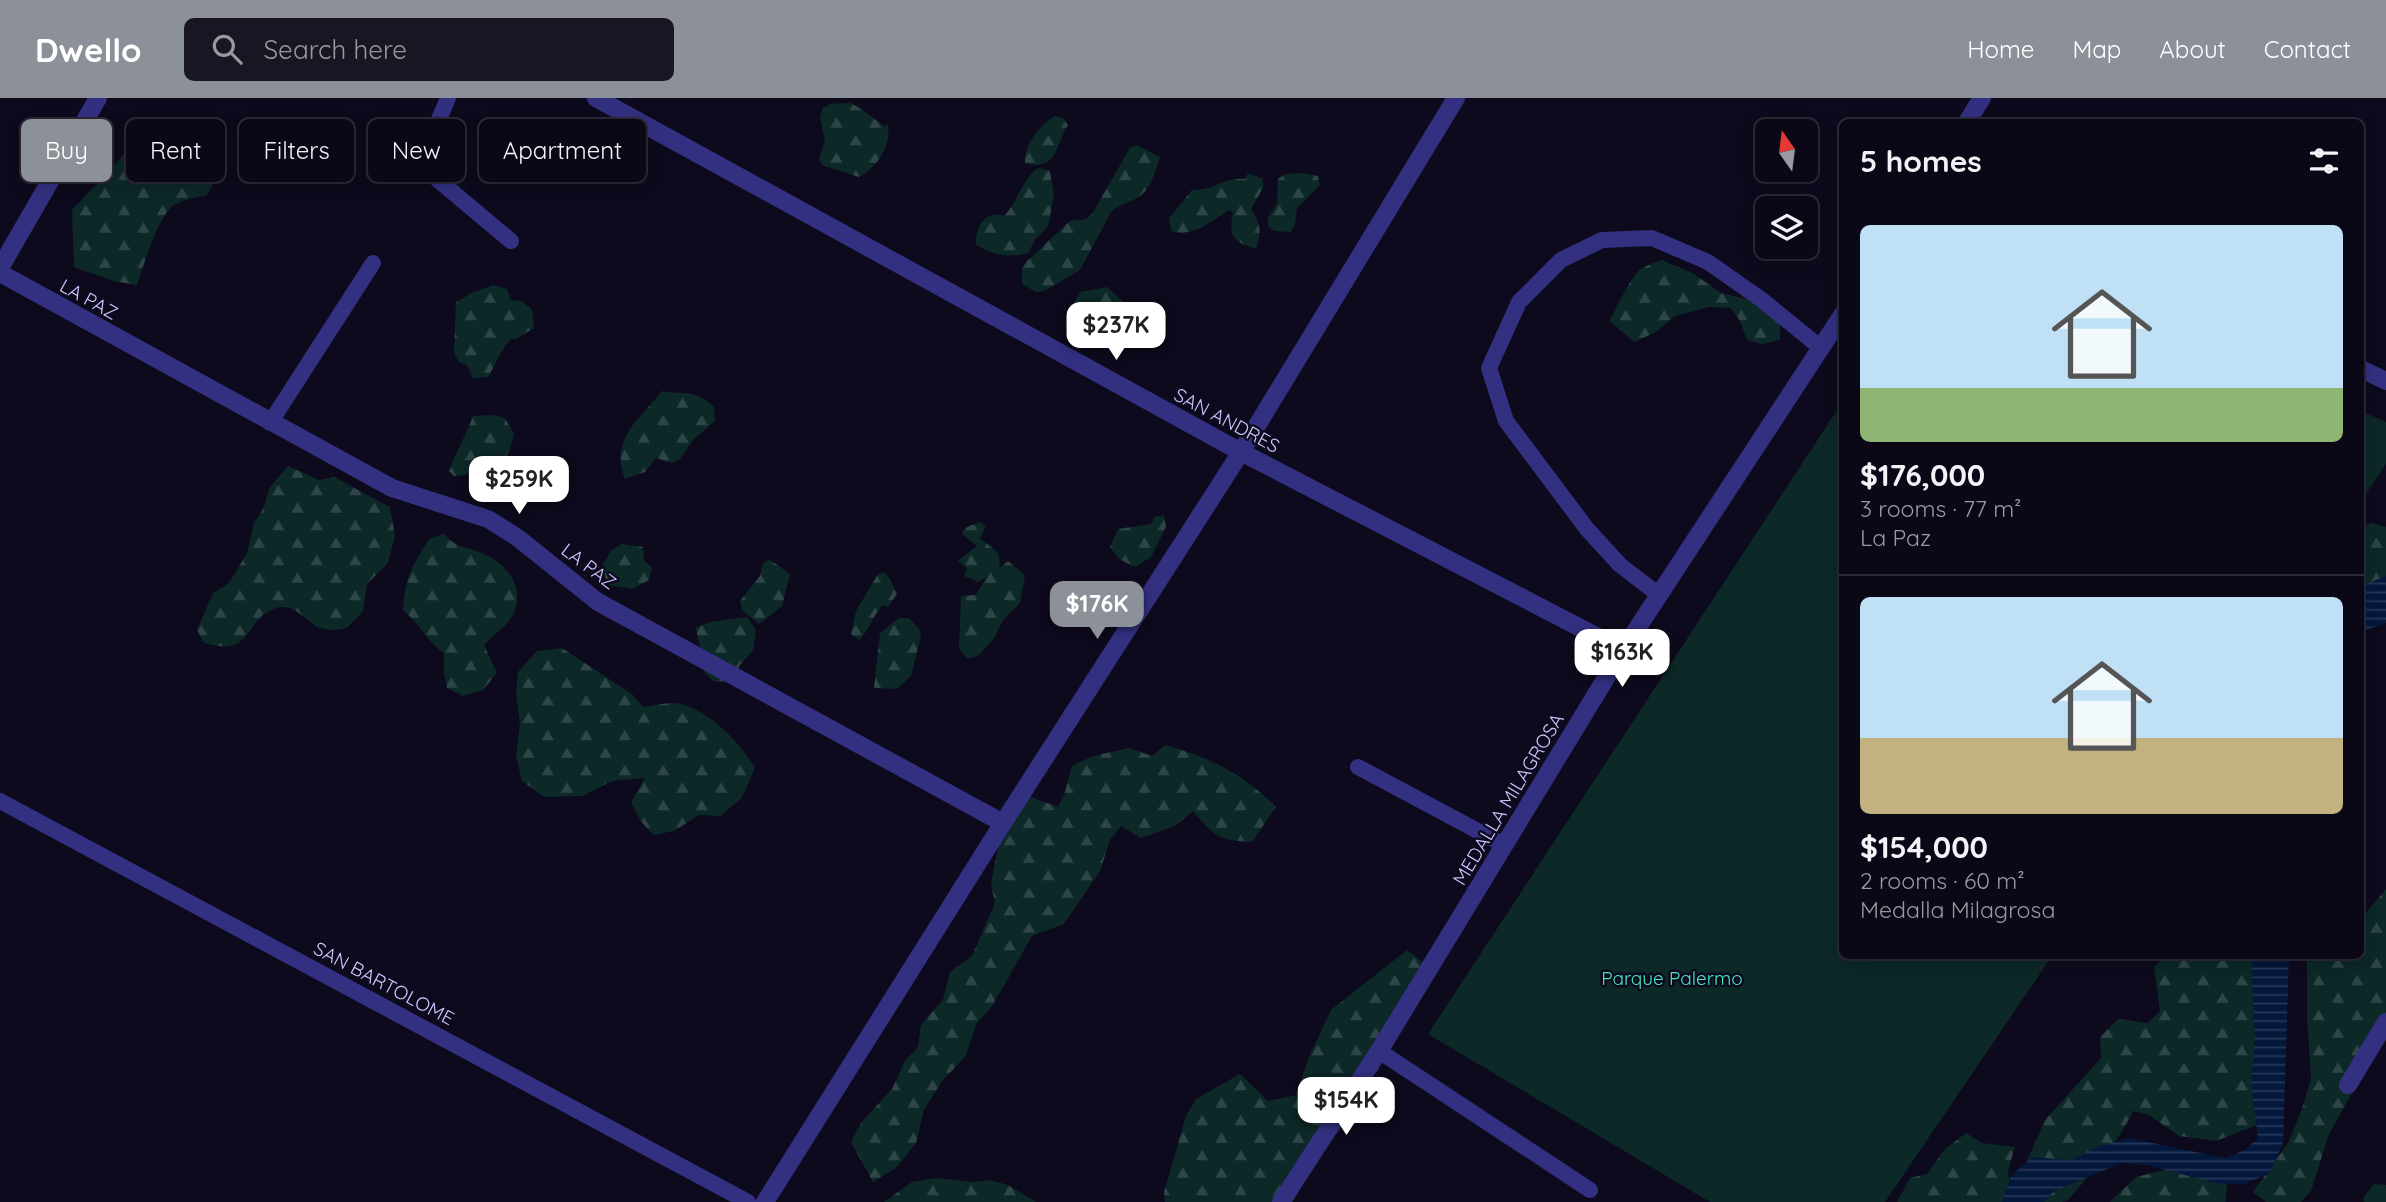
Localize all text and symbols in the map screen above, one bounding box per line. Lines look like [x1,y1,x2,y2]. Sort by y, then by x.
search box [184,18,674,81]
text: Dwello [35,29,142,70]
icon: search [208,30,246,68]
text: Search here [264,33,407,66]
text: Home [1967,34,2034,64]
text: Map [2072,34,2121,64]
text: About [2159,34,2226,64]
text: Contact [2264,34,2351,64]
chip: Buy [21,119,112,182]
chip: Rent [126,119,225,182]
chip: Filters [239,119,354,182]
chip: New [368,119,465,182]
chip: Apartment [479,119,646,182]
north arrow [1755,119,1818,182]
map controls [1755,119,1818,259]
text: 5 homes [1860,142,1982,180]
icon: filters [2305,142,2343,180]
button: layers [1755,196,1818,259]
icon: home [2039,271,2165,397]
street label: LA PAZ [56,273,122,325]
pin: $237K [1067,302,1165,362]
text: $237K [1083,310,1149,339]
street label: SAN ANDRES [1170,382,1284,458]
pin: $259K [470,456,568,516]
text: $176,000 [1860,456,1985,494]
text: $259K [485,464,553,493]
text: 3 rooms · 77 m² [1860,494,2021,523]
text: La Paz [1860,523,1931,552]
street label: LA PAZ [557,538,621,594]
pin: $176K [1048,582,1146,641]
text: $176K [1066,589,1128,618]
pin: $163K [1573,630,1671,689]
text: $163K [1591,637,1653,666]
icon: home [2039,643,2165,769]
street label: MEDALLA MILAGROSA [1447,709,1569,889]
text: $154,000 [1860,828,1988,866]
text: 2 rooms · 60 m² [1860,866,2025,895]
text: Medalla Milagrosa [1860,895,2055,924]
street label: SAN BARTOLOME [310,936,458,1030]
park label: Parque Palermo [1601,966,1743,990]
pin: $154K [1297,1077,1395,1137]
text: $154K [1314,1085,1378,1114]

